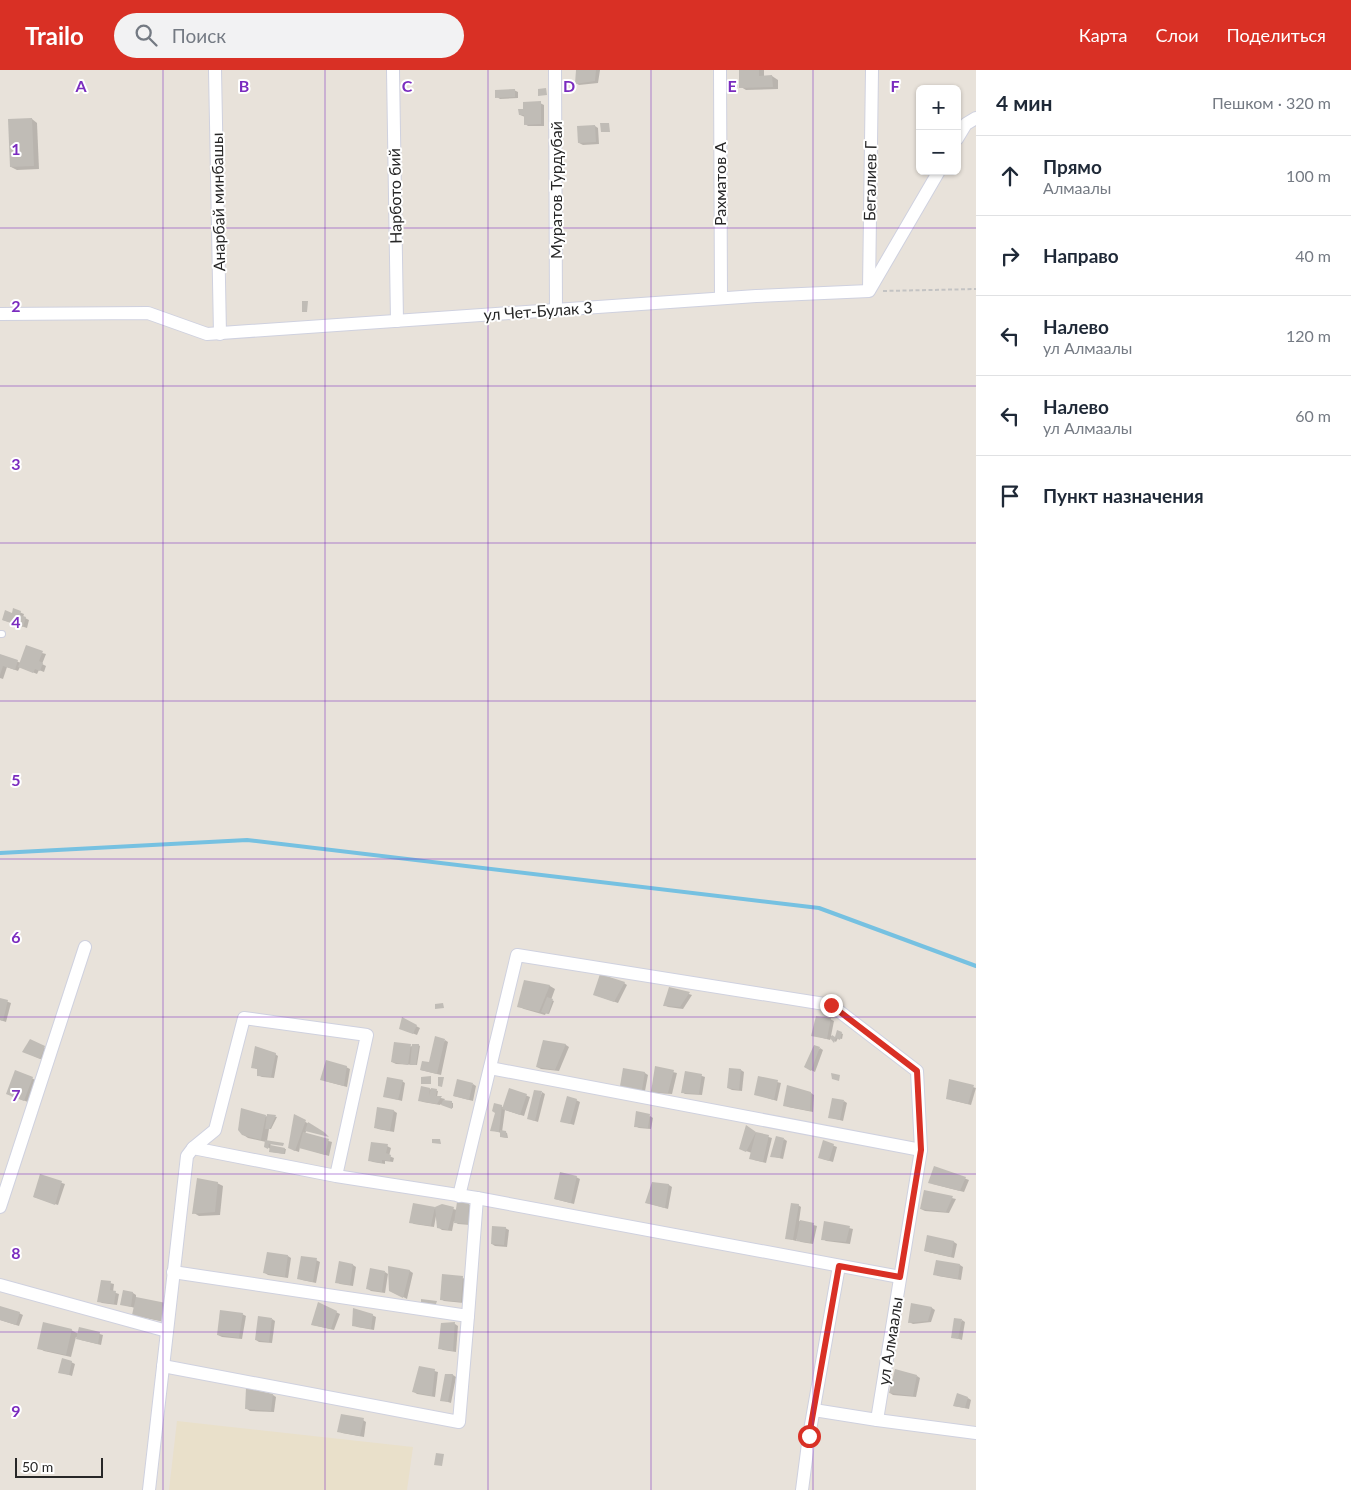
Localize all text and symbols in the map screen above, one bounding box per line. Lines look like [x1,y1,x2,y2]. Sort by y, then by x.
search box [114,13,464,58]
text: Trailo [25,21,84,50]
icon: search [132,21,160,49]
text: Поиск [172,24,226,47]
text: Карта [1079,24,1127,46]
text: Слои [1155,24,1199,46]
text: Поделиться [1227,24,1326,46]
text: A [74,76,87,95]
text: B [239,76,249,95]
text: C [402,76,413,95]
text: D [563,76,575,95]
text: E [727,76,737,95]
text: F [890,76,900,95]
map controls [916,85,961,175]
button: + [916,85,961,130]
text: 4 мин [996,90,1053,115]
text: Пешком · 320 m [1212,93,1331,112]
street label: Муратов Турдубай [546,121,565,259]
button: − [916,130,961,175]
street label: Анарбай минбашы [207,132,228,272]
text: 1 [11,139,21,158]
street label: Бегалиев Г [859,140,880,221]
street label: Рахматов А [710,142,729,226]
street label: Нарбото бий [384,148,405,244]
text: Прямо [1043,155,1102,178]
icon: ahead [996,162,1024,190]
text: 100 m [1286,166,1331,185]
text: Алмаалы [1043,178,1111,197]
icon: right [996,242,1024,270]
text: Направо [1043,244,1119,267]
text: 40 m [1295,246,1331,265]
text: 2 [11,296,21,315]
street label: ул Чет-Булак 3 [483,297,593,324]
text: Налево [1043,315,1109,338]
icon: left [996,322,1024,350]
text: 120 m [1286,326,1331,345]
text: ул Алмаалы [1043,338,1132,357]
text: Налево [1043,395,1109,418]
icon: left [996,402,1024,430]
text: 60 m [1295,406,1331,425]
text: ул Алмаалы [1043,418,1132,437]
text: 3 [11,454,21,473]
icon: arrive [996,482,1024,510]
text: Пункт назначения [1043,484,1204,507]
text: 4 [11,612,21,631]
text: 5 [11,770,21,789]
text: 6 [11,927,21,946]
route end [820,994,843,1017]
text: 7 [11,1085,21,1104]
text: 8 [11,1243,21,1262]
street label: ул Алмаалы [873,1295,906,1387]
text: 9 [11,1401,21,1420]
route start [798,1425,821,1448]
scale bar [15,1455,102,1478]
text: 50 m [22,1458,53,1475]

